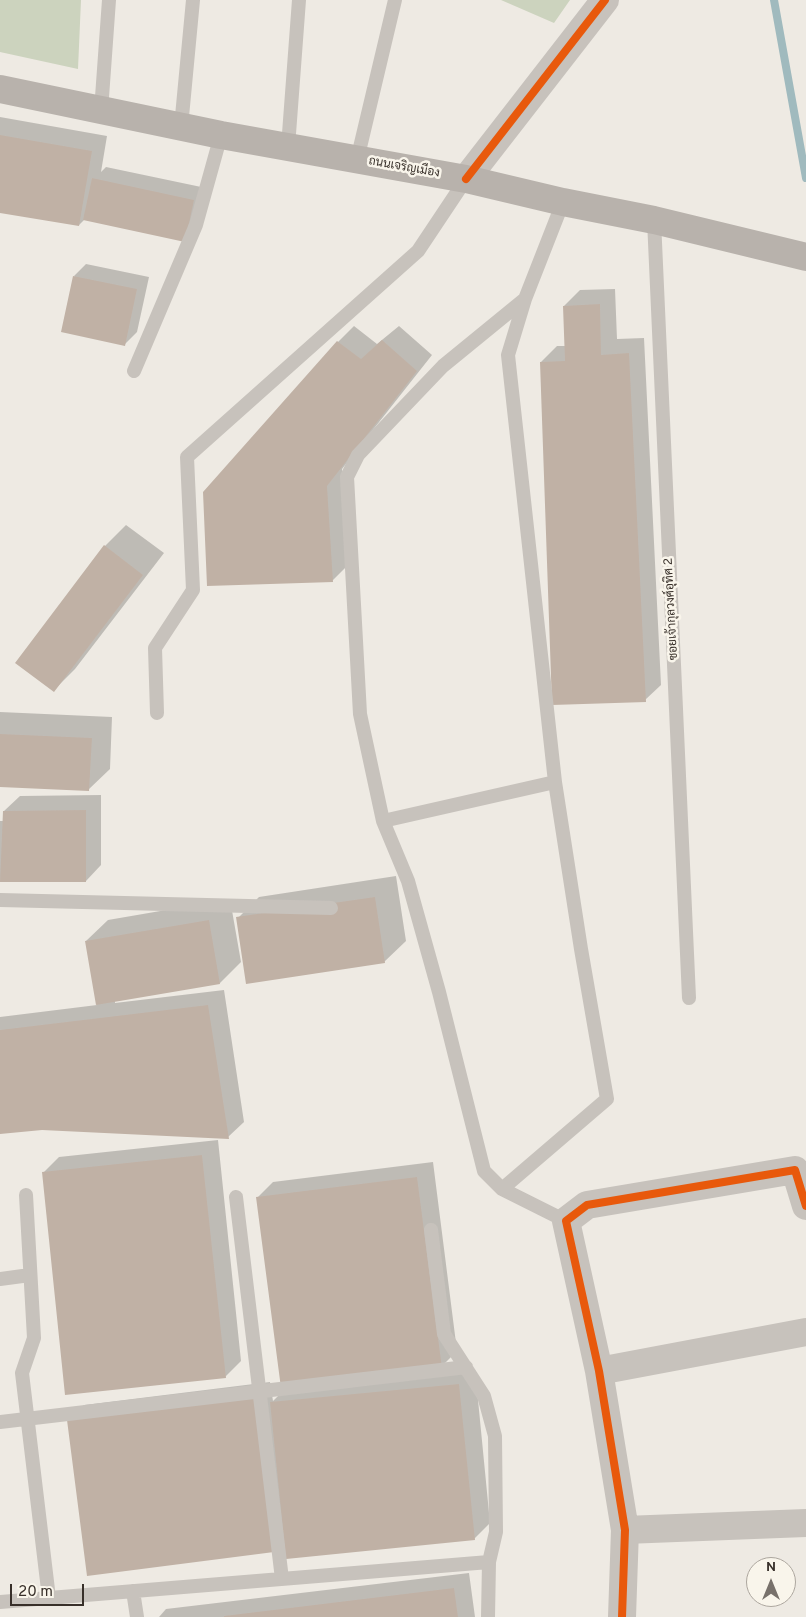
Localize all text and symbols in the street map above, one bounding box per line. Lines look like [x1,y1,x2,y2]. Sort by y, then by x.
street label: ถนนเจริญเมือง [367,155,441,181]
street label: ซอยเจ้ากุลวงศ์อุทิศ 2 [662,557,682,661]
north arrow [746,1557,796,1607]
text: N [766,1559,776,1576]
scale bar [12,1574,86,1606]
text: 20 m [18,1583,53,1602]

